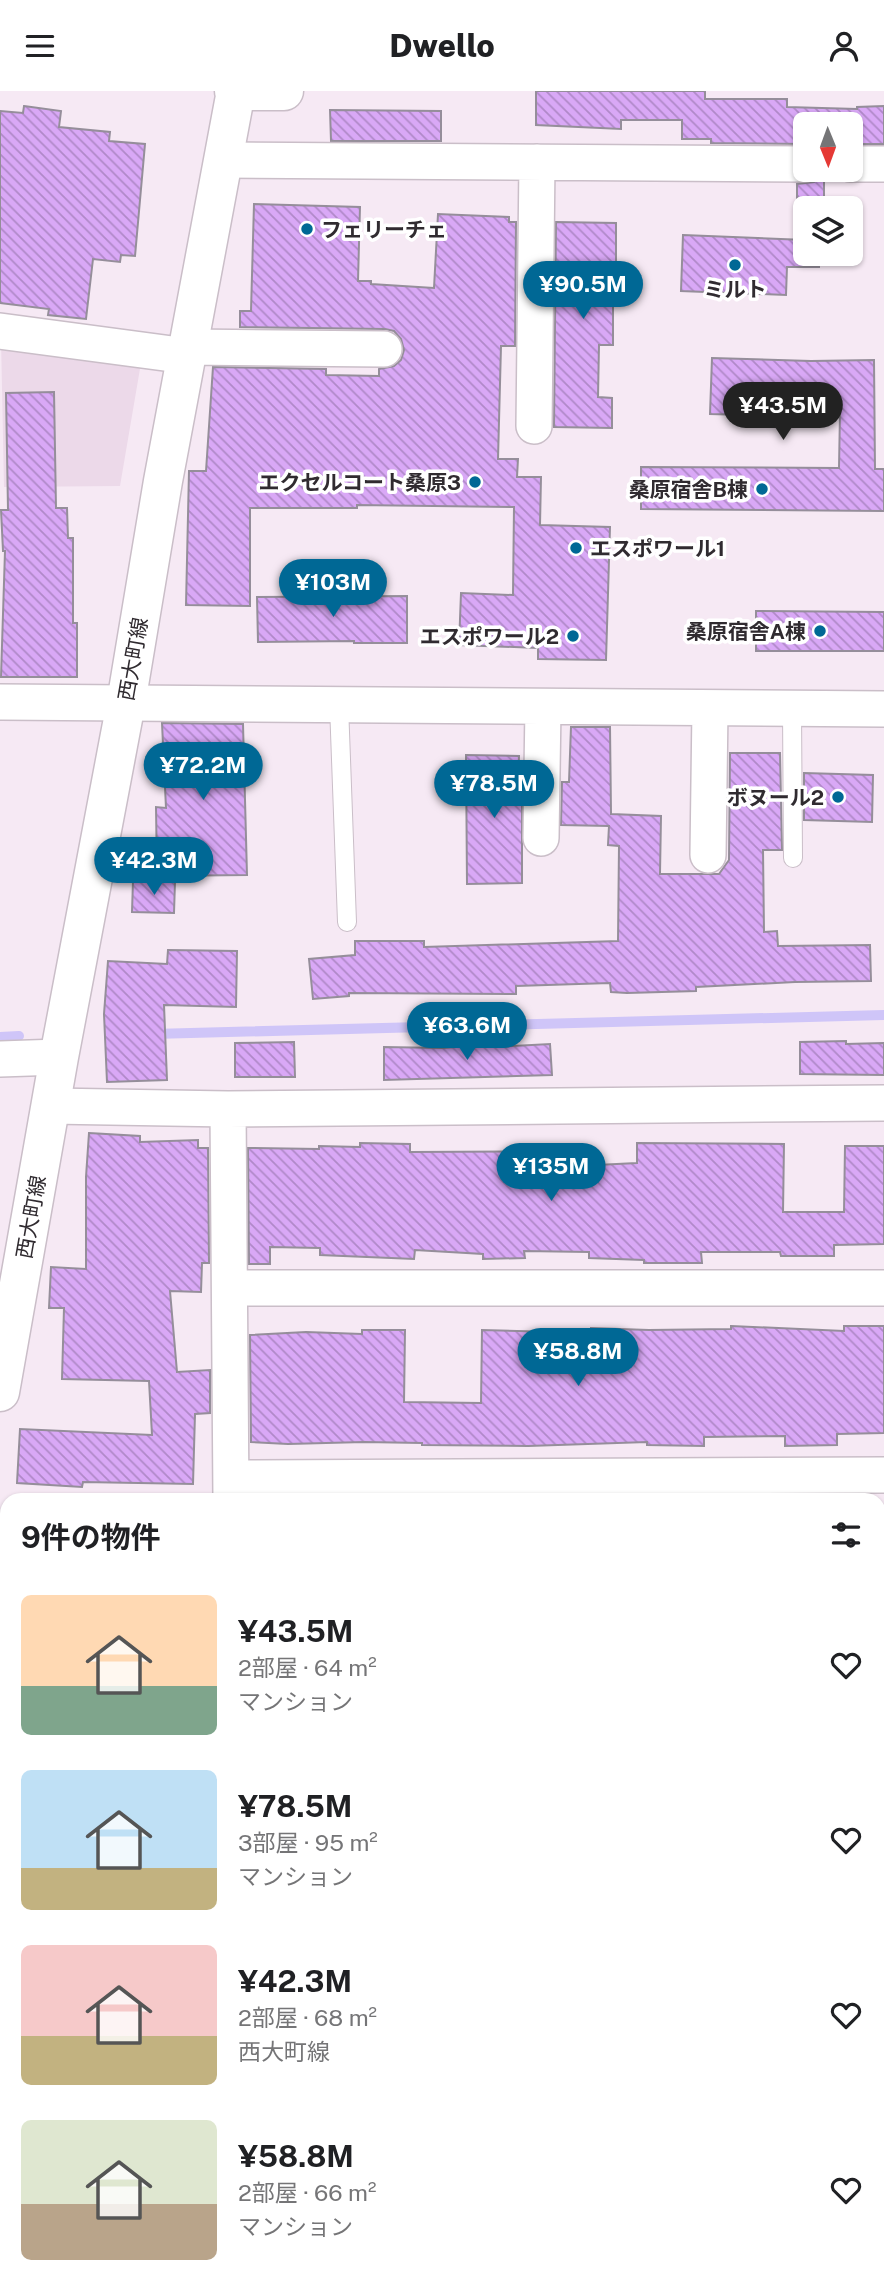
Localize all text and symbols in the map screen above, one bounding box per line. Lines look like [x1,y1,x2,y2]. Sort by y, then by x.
icon: menu [21,27,59,65]
text: Dwello [389,27,495,64]
icon: person [825,27,863,65]
north arrow [793,112,863,182]
map controls [793,112,863,266]
button: layers [793,196,863,266]
place label: フェリーチェ [321,217,447,242]
marker: フェリーチェ [299,221,315,237]
marker: ミルト [727,257,743,273]
pin: ¥90.5M [526,261,640,321]
text: ¥90.5M [539,270,627,297]
place label: ミルト [704,277,767,302]
pin: ¥43.5M [726,383,840,442]
text: ¥43.5M [739,391,827,418]
place label: エクセルコート桑原3 [258,470,461,495]
marker: エクセルコート桑原3 [467,474,483,490]
place label: 桑原宿舎B棟 [629,477,748,502]
marker: 桑原宿舎B棟 [754,481,770,497]
place label: エスポワール1 [590,536,725,561]
marker: エスポワール1 [568,540,584,556]
pin: ¥103M [284,559,382,619]
text: ¥103M [295,568,371,595]
street label: 西大町線 [113,615,153,703]
place label: 桑原宿舎A棟 [686,619,806,644]
marker: 桑原宿舎A棟 [812,623,828,639]
place label: エスポワール2 [420,624,559,649]
marker: エスポワール2 [565,628,581,644]
pin: ¥72.2M [146,743,260,802]
text: ¥72.2M [160,751,246,778]
pin: ¥78.5M [437,761,551,820]
text: ¥78.5M [450,769,538,796]
place label: ボヌール2 [727,785,824,810]
marker: ボヌール2 [830,789,846,805]
pin: ¥42.3M [97,837,211,897]
text: ¥42.3M [110,846,198,873]
pin: ¥63.6M [410,1003,524,1062]
text: ¥63.6M [423,1011,511,1038]
pin: ¥135M [502,1143,600,1203]
text: ¥135M [513,1152,589,1179]
street label: 西大町線 [11,1173,51,1261]
pin: ¥58.8M [521,1329,635,1388]
text: ¥58.8M [534,1337,622,1364]
icon: filters [827,1516,865,1554]
text: 9件の物件 [21,1519,161,1555]
text: ¥43.5M [238,1613,353,1649]
icon: home [77,1623,161,1707]
icon: heart [827,1646,865,1684]
text: 2部屋 · 64 m² [238,1654,377,1681]
text: マンション [238,1688,353,1715]
text: ¥78.5M [238,1788,352,1824]
icon: home [77,1798,161,1882]
icon: heart [827,1821,865,1859]
text: 3部屋 · 95 m² [238,1829,378,1856]
text: マンション [238,1863,353,1890]
text: ¥42.3M [238,1963,352,1999]
icon: home [77,1973,161,2057]
icon: heart [827,1996,865,2034]
text: 2部屋 · 68 m² [238,2004,377,2031]
text: 西大町線 [238,2038,330,2065]
text: ¥58.8M [238,2138,354,2174]
icon: home [77,2148,161,2232]
icon: heart [827,2171,865,2209]
text: 2部屋 · 66 m² [238,2179,376,2206]
text: マンション [238,2213,353,2240]

